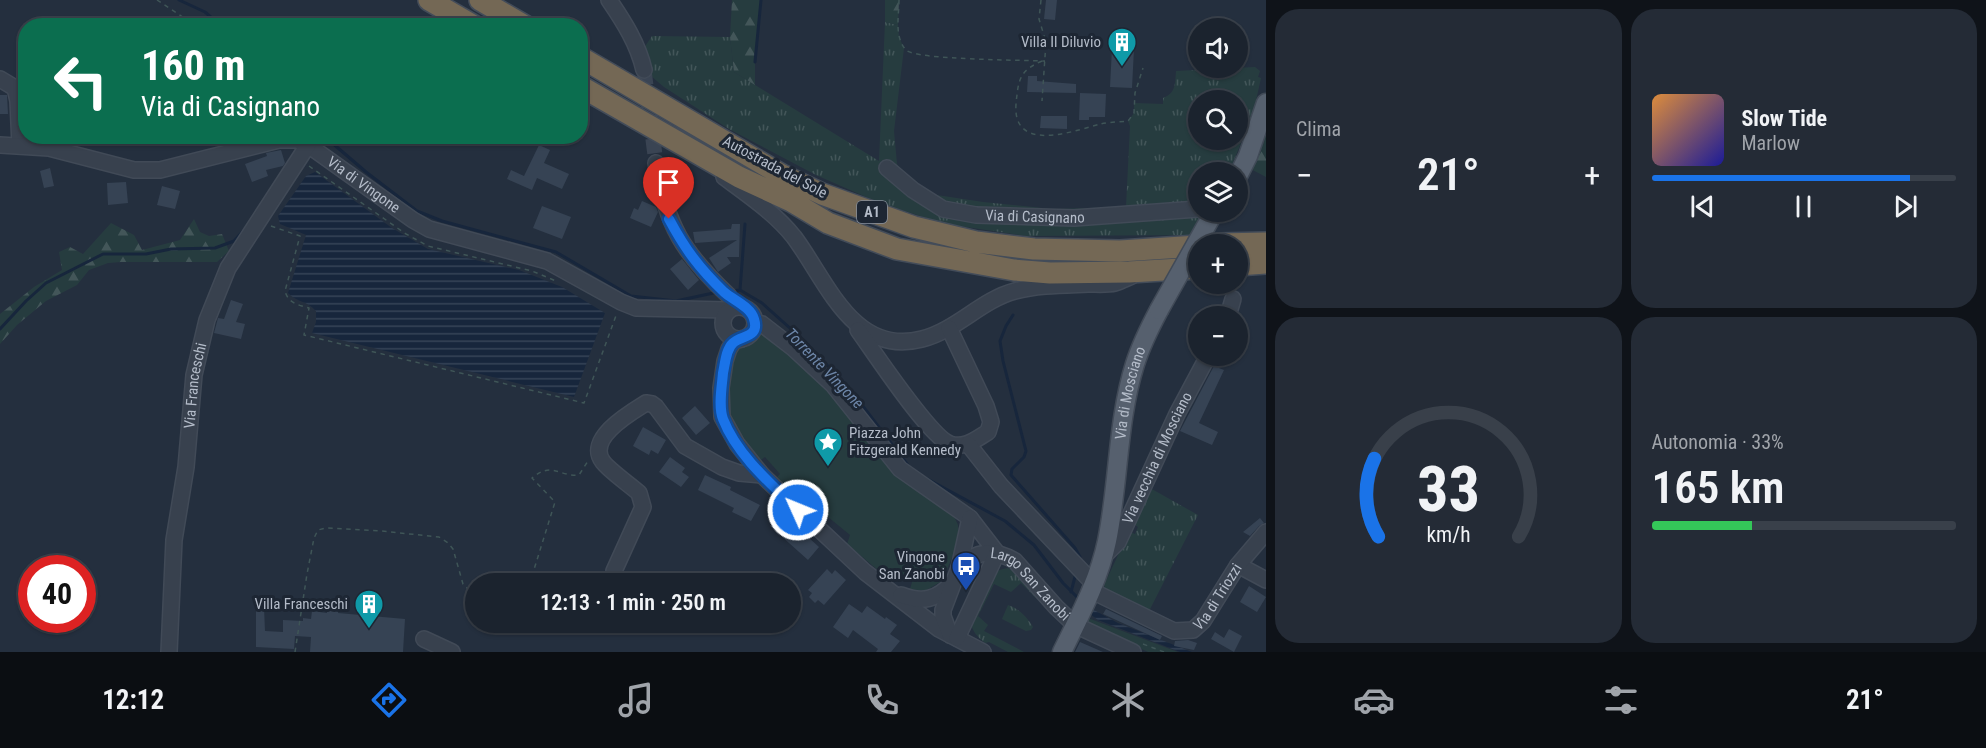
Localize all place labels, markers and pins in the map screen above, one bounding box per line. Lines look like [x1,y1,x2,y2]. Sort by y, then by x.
building icon: Villa Il Diluvio [1106,26,1138,68]
place label: Villa Il Diluvio [1021,33,1101,51]
pin [643,157,694,219]
place label: Piazza John Fitzgerald Kennedy [849,424,961,459]
place icon: Piazza John Fitzgerald Kennedy [812,426,844,468]
place label: Vingone San Zanobi [879,548,945,583]
bus stop icon: Vingone San Zanobi [950,550,982,592]
building icon: Villa Franceschi [353,588,385,630]
place label: Villa Franceschi [254,595,348,613]

